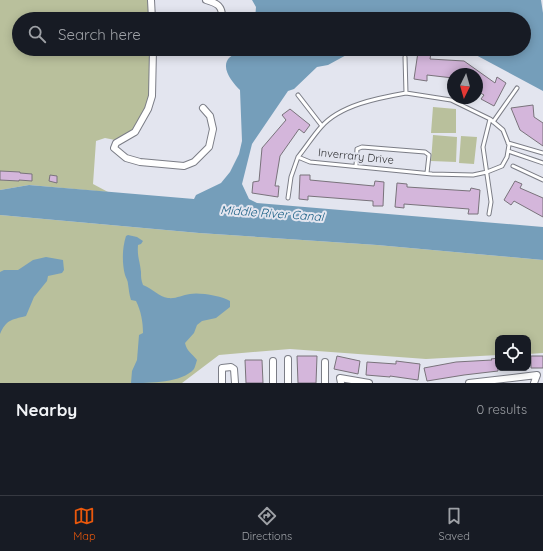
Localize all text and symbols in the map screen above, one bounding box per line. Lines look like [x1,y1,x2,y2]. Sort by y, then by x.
search box [12,12,531,56]
icon: search [26,23,48,45]
text: Search here [58,25,141,44]
north arrow [447,68,483,104]
street label: Inverrary Drive [317,145,395,167]
water label: Middle River Canal [220,202,325,224]
map controls [495,335,531,371]
button: locate [495,335,531,371]
text: Nearby [16,399,77,420]
text: 0 results [476,401,527,417]
tab: Map [73,505,96,543]
tab: Directions [242,505,292,543]
tab: Saved [438,505,470,543]

